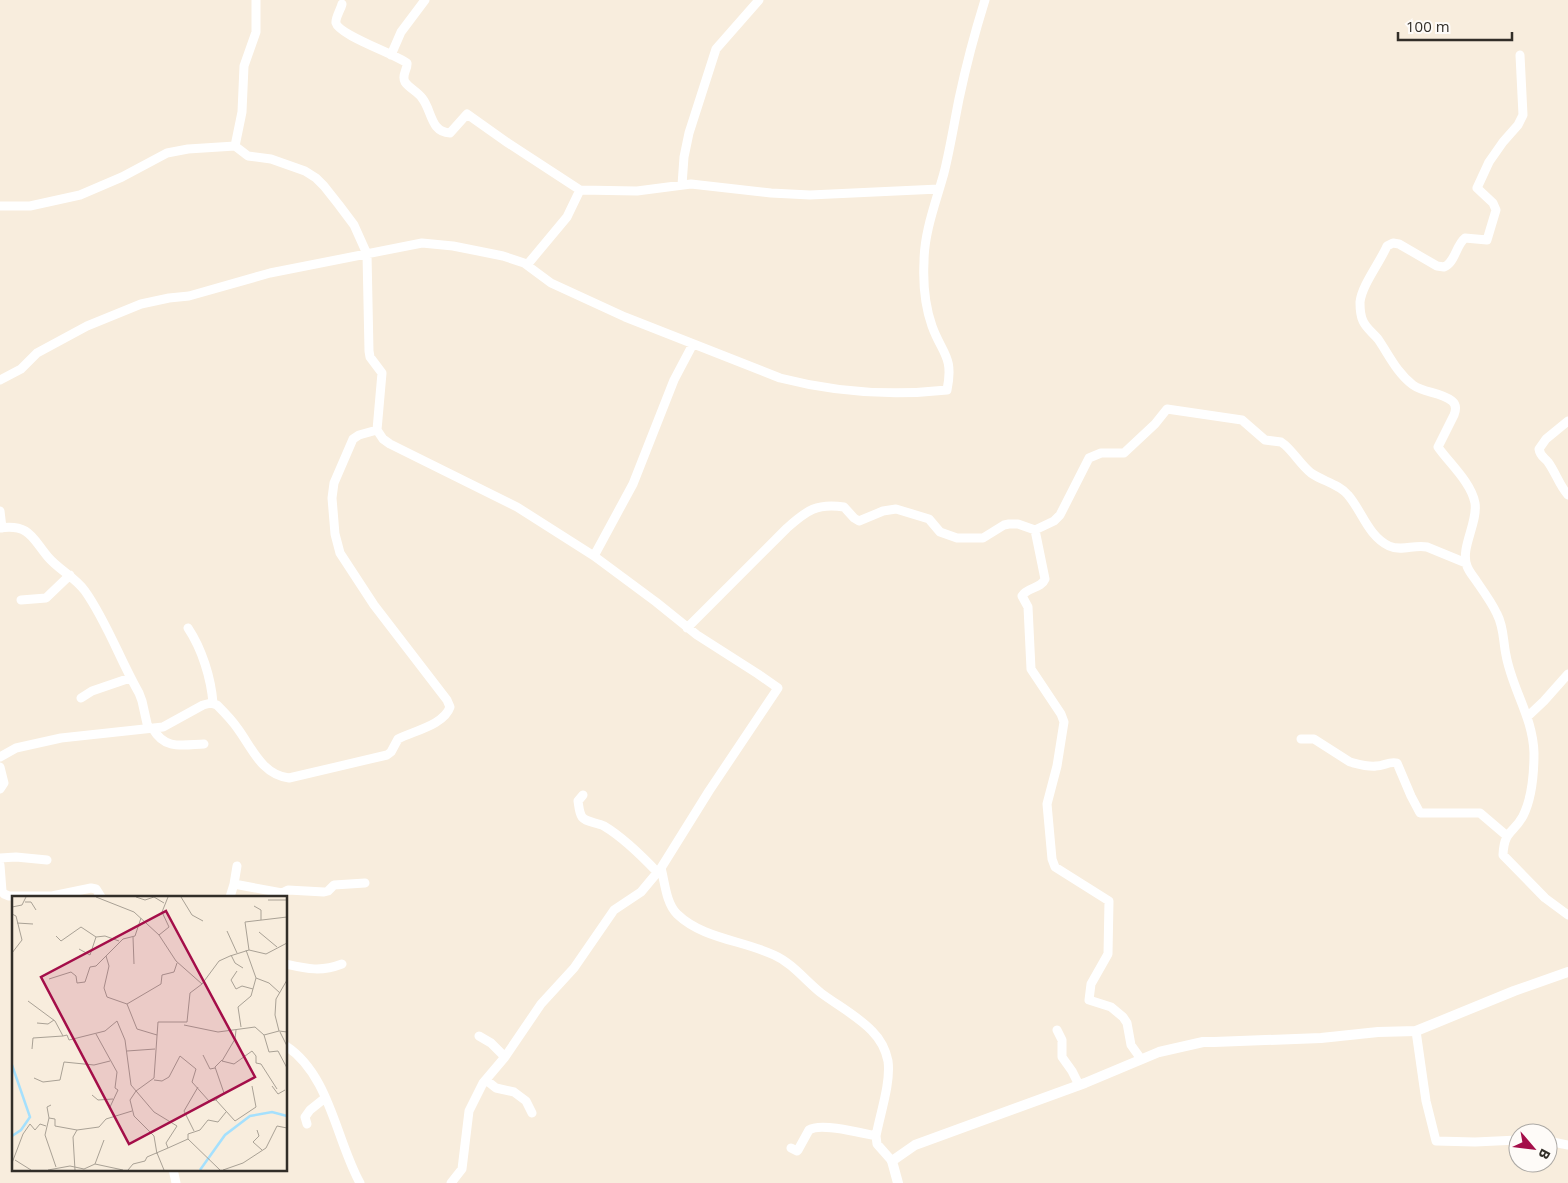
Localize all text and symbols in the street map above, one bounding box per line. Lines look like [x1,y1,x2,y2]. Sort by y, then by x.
scale bar [1398,10,1512,42]
text: 100 m [1406,16,1450,36]
inset map [12,896,288,1170]
north arrow [1508,1123,1558,1173]
text: B [1534,1146,1556,1163]

